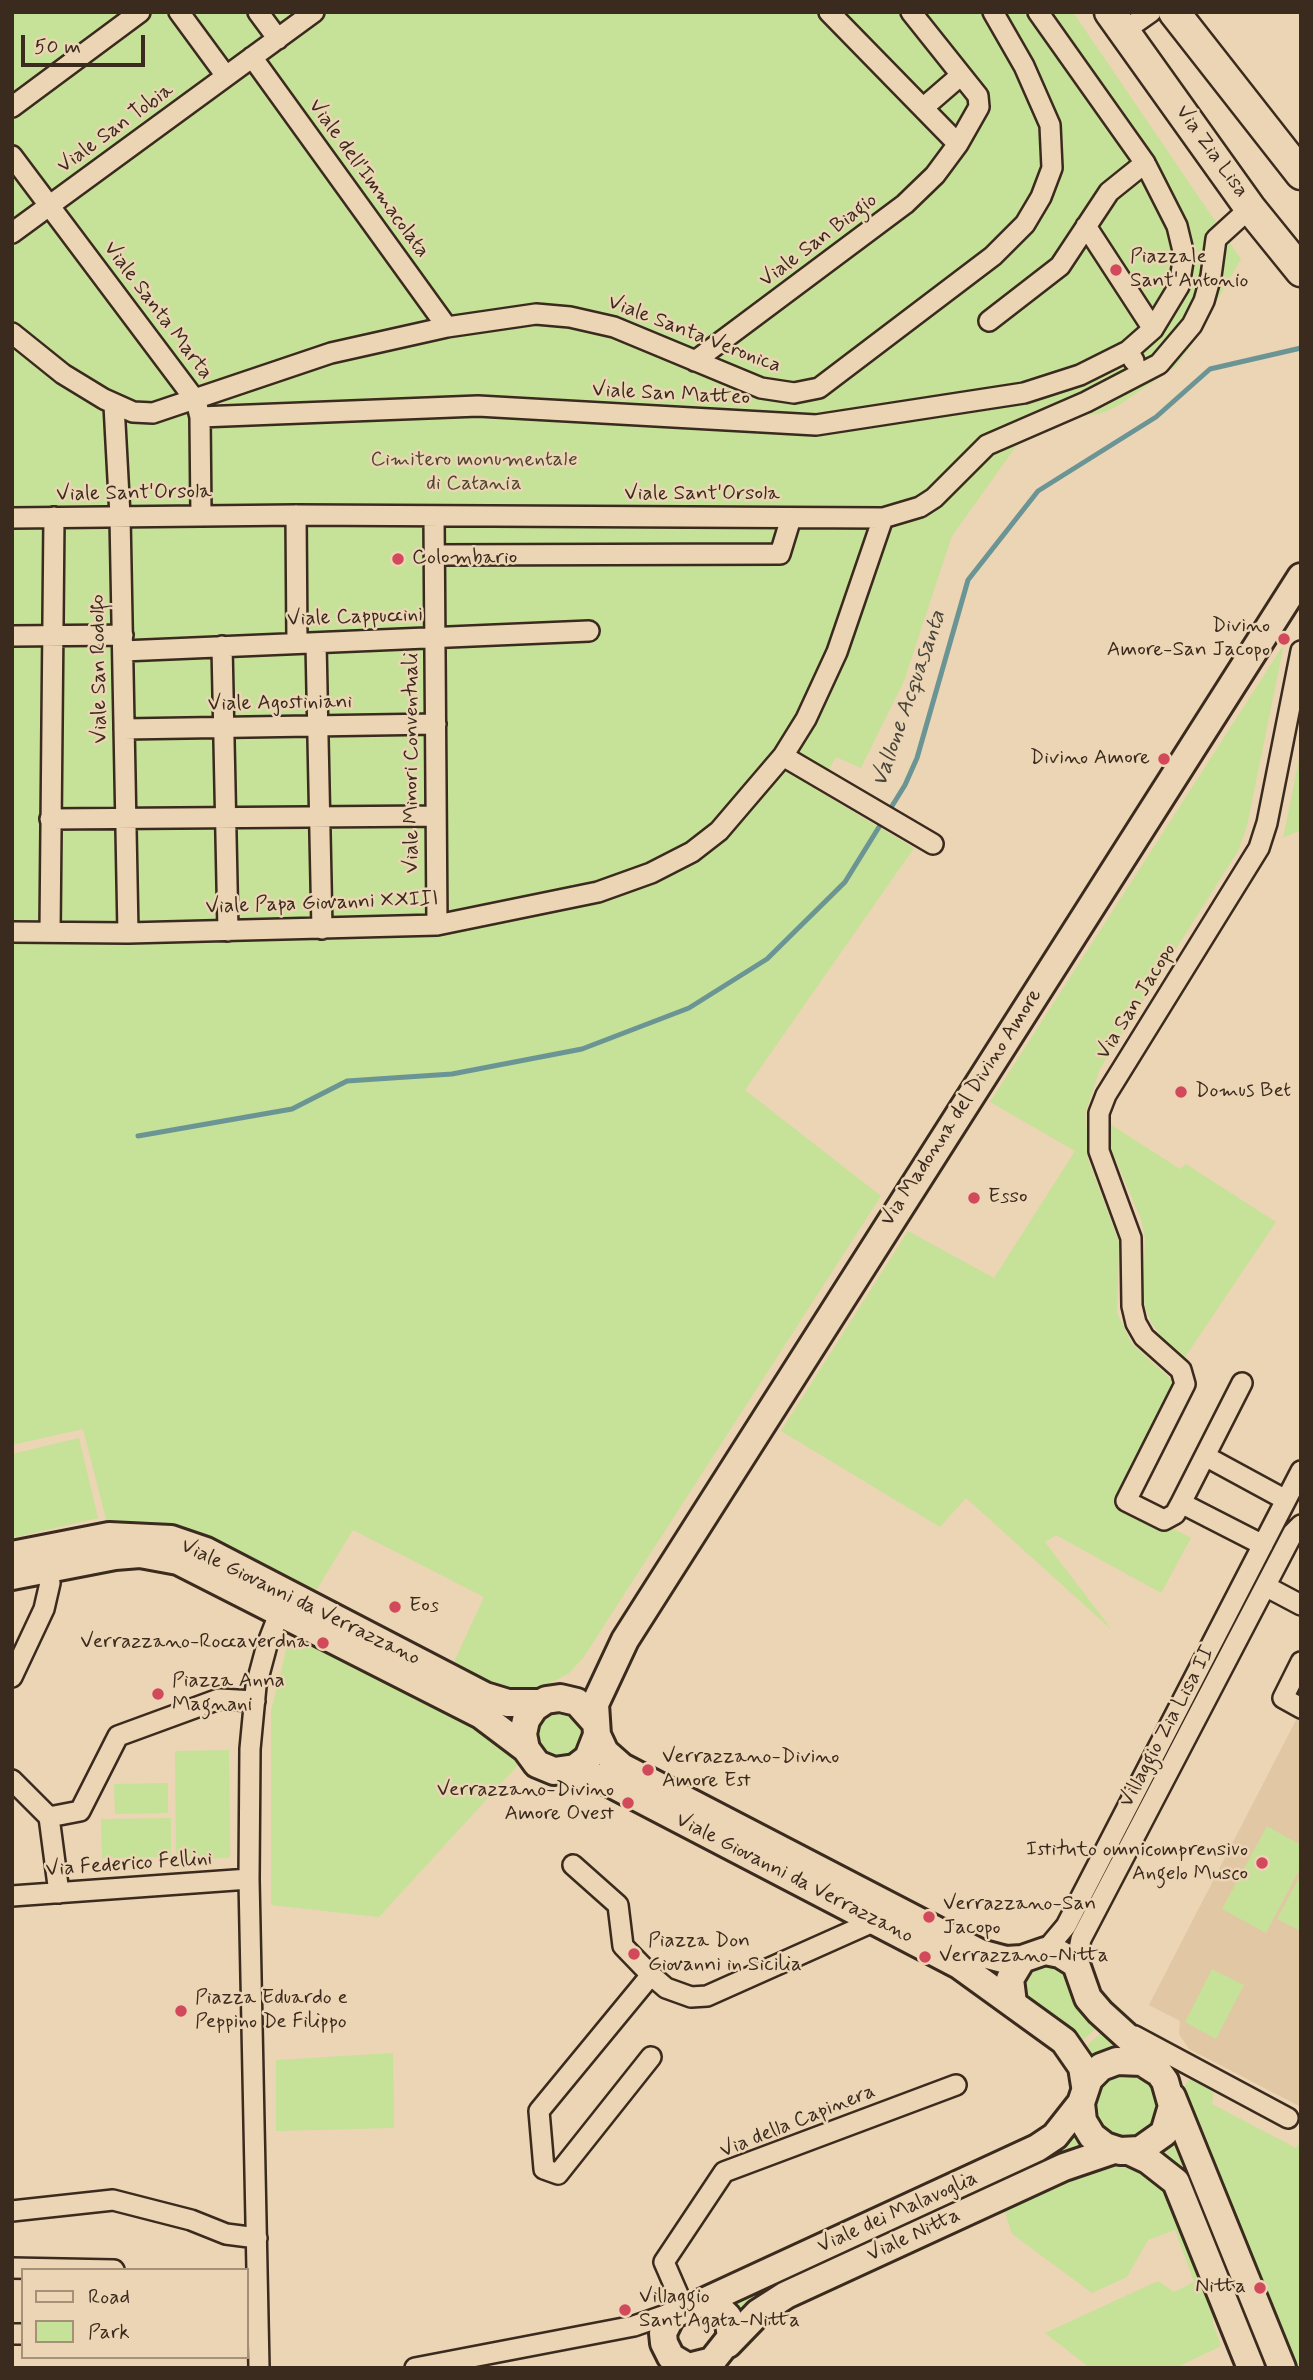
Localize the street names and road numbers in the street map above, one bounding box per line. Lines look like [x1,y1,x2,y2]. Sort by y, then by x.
street label: Viale San Tobia [53,78,179,180]
street label: Viale dell'Immacolata [302,95,434,263]
street label: Via Zia Lisa [1169,101,1253,203]
street label: Viale San Biagio [755,188,883,294]
street label: Viale Santa Marta [97,237,217,385]
street label: Viale Santa Veronica [604,290,784,380]
street label: Viale San Matteo [591,378,751,412]
street label: Viale Sant'Orsola [56,480,212,508]
street label: Viale Sant'Orsola [624,482,780,508]
street label: Viale San Rodolfo [86,594,114,744]
street label: Viale Cappuccini [287,603,423,633]
street label: Viale Minori Conventuali [400,653,426,873]
street label: Viale Agostiniani [208,690,352,718]
street label: Viale Papa Giovanni XXIII [205,887,439,921]
street label: Via San Jacopo [1091,939,1183,1065]
street label: Via Madonna del Divino Amore [876,984,1048,1232]
street label: Viale Giovanni da Verrazzano [176,1534,424,1672]
street label: Villaggio Zia Lisa II [1115,1642,1221,1812]
street label: Viale Giovanni da Verrazzano [671,1808,917,1950]
street label: Via Federico Fellini [45,1847,213,1883]
street label: Via della Capinera [717,2079,879,2165]
street label: Viale dei Malavoglia [814,2166,982,2260]
street label: Viale Nitta [863,2203,965,2269]

